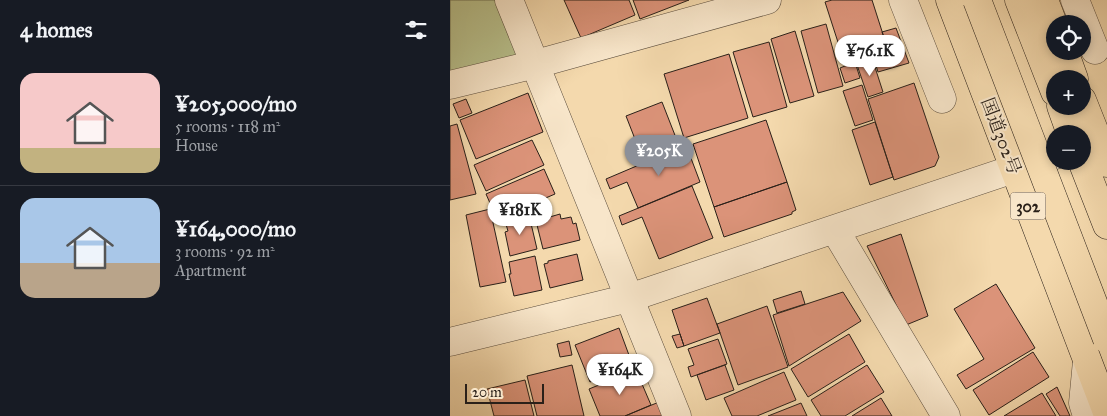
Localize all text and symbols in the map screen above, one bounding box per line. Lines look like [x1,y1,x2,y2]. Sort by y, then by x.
map controls [1046,15,1091,170]
button: locate [1046,15,1091,60]
icon: filters [402,16,430,44]
text: 4 homes [20,17,92,43]
pin: ¥76.1K [829,34,911,77]
text: ¥76.1K [846,41,894,60]
button: + [1046,70,1091,115]
text: ¥205,000/mo [175,91,297,117]
icon: home [60,93,120,153]
street label: 国道302号 [976,94,1026,178]
text: 5 rooms · 118 m² [175,117,280,136]
button: − [1046,125,1091,170]
pin: ¥205K [624,134,694,177]
text: House [175,136,218,155]
text: ¥205K [636,141,682,160]
road number: 302 [1010,192,1046,220]
pin: ¥181K [485,194,555,236]
text: ¥181K [498,200,542,219]
text: ¥164,000/mo [175,216,296,242]
icon: home [60,218,120,278]
text: 3 rooms · 92 m² [175,242,275,261]
text: Apartment [175,261,247,280]
pin: ¥164K [585,354,655,396]
text: ¥164K [597,360,643,379]
scale bar [465,381,544,404]
text: 20 m [472,384,502,401]

